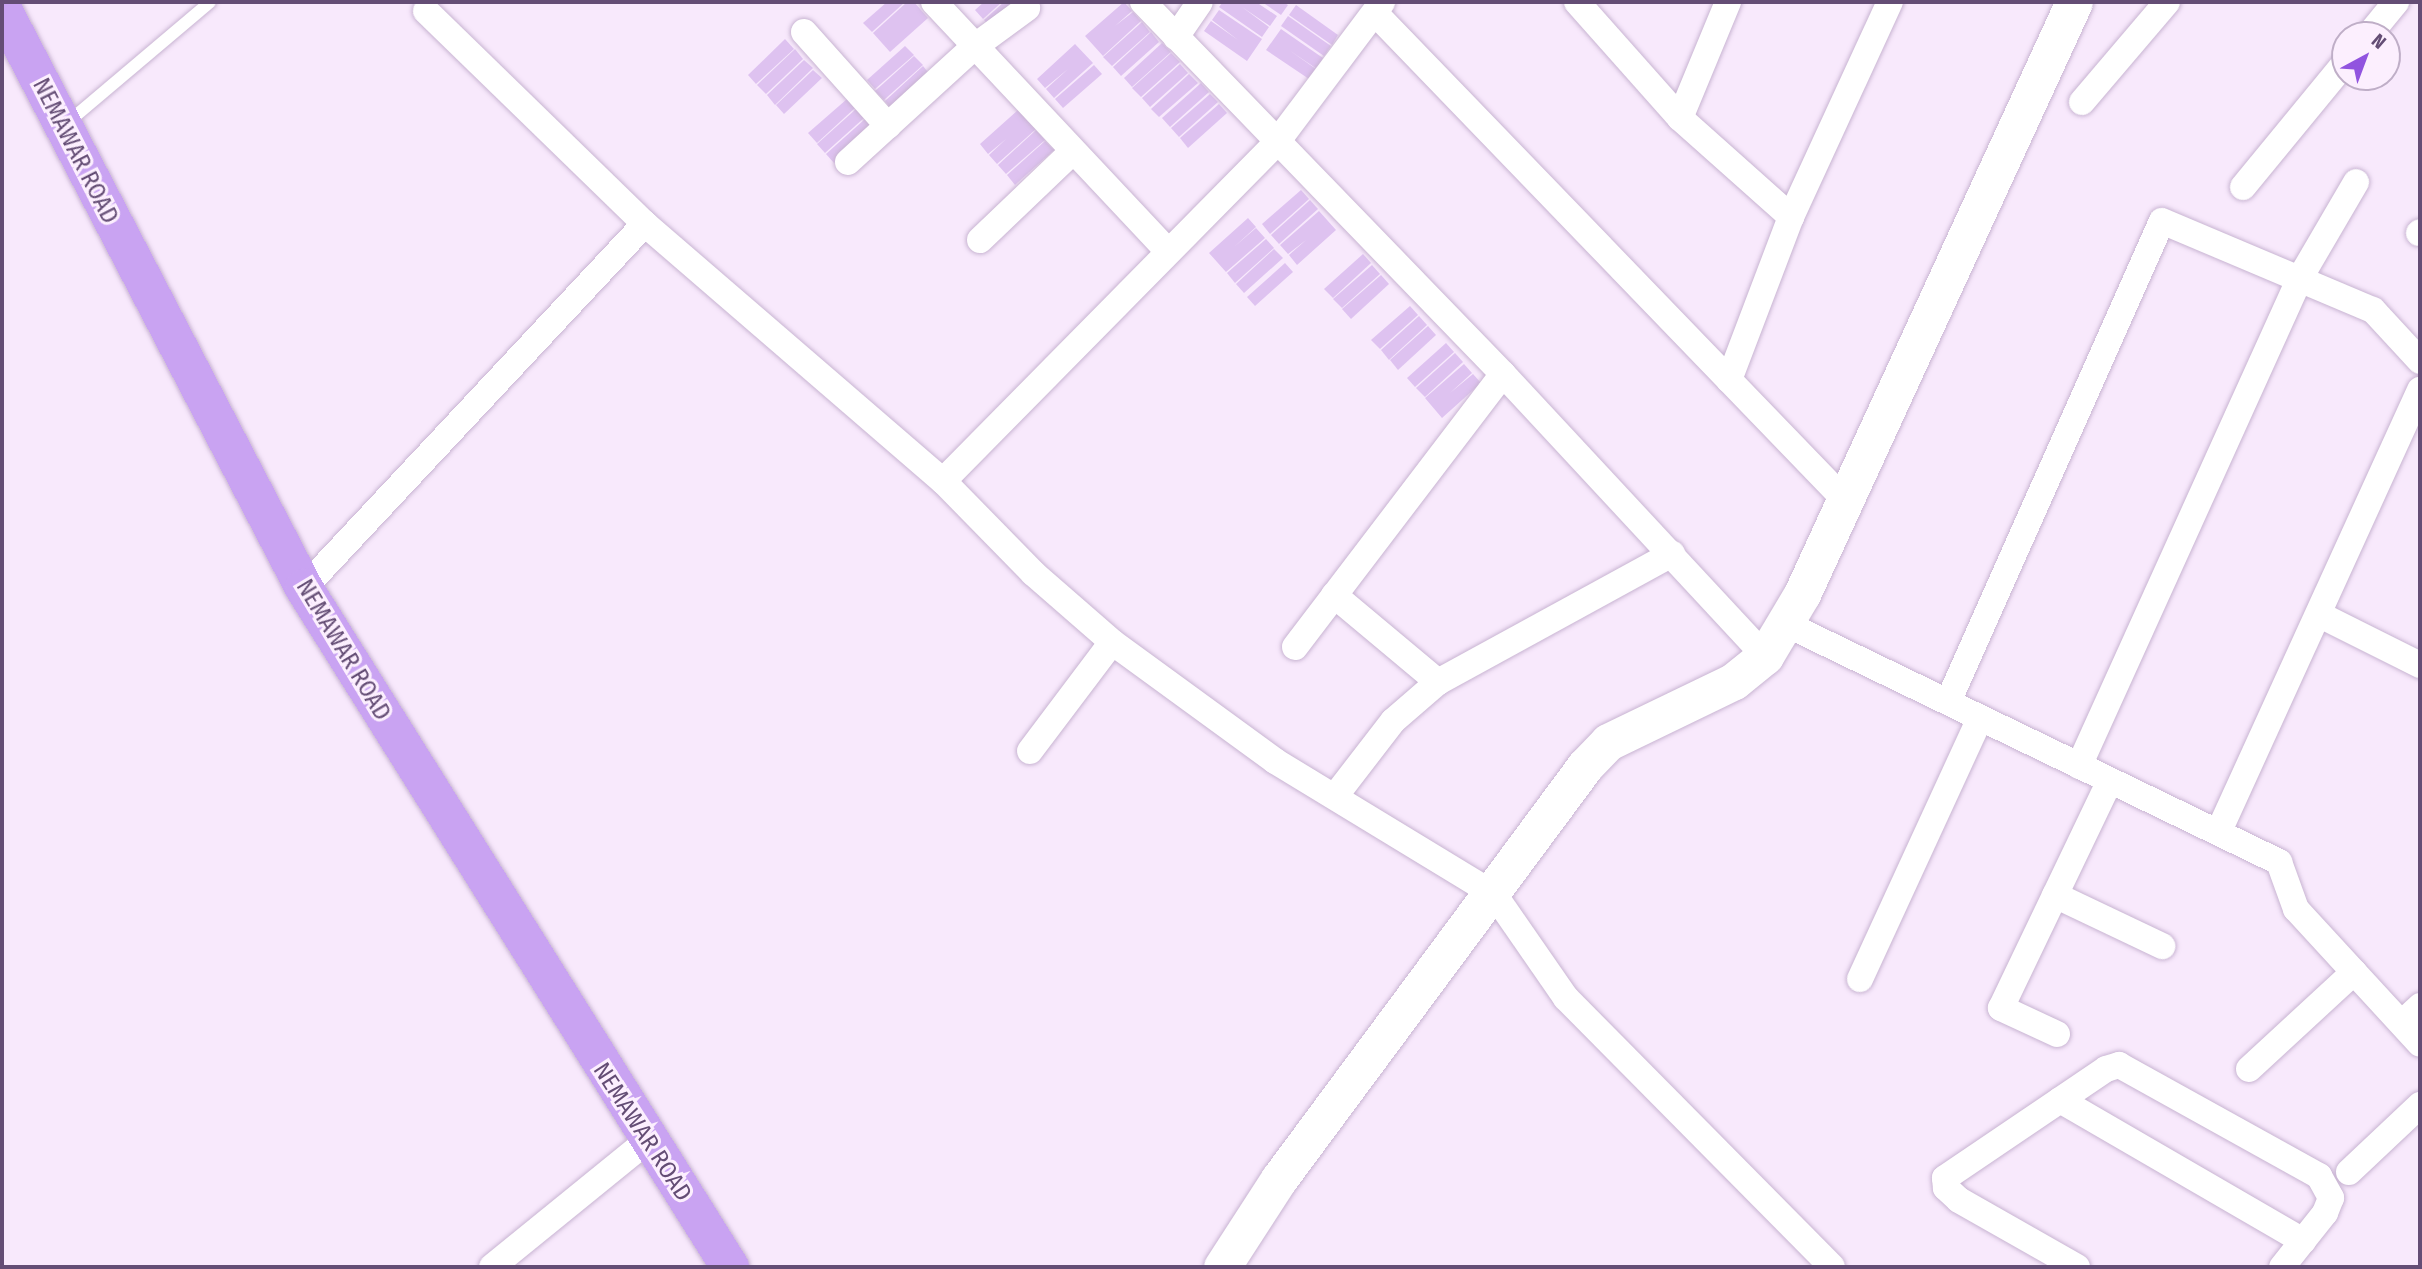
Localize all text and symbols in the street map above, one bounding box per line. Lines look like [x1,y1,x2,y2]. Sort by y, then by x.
north arrow [2331,21,2401,91]
text: N [2367,29,2391,54]
street label: NEMAWAR ROAD [26,74,124,228]
street label: NEMAWAR ROAD [290,574,396,726]
street label: NEMAWAR ROAD [587,1057,697,1207]

